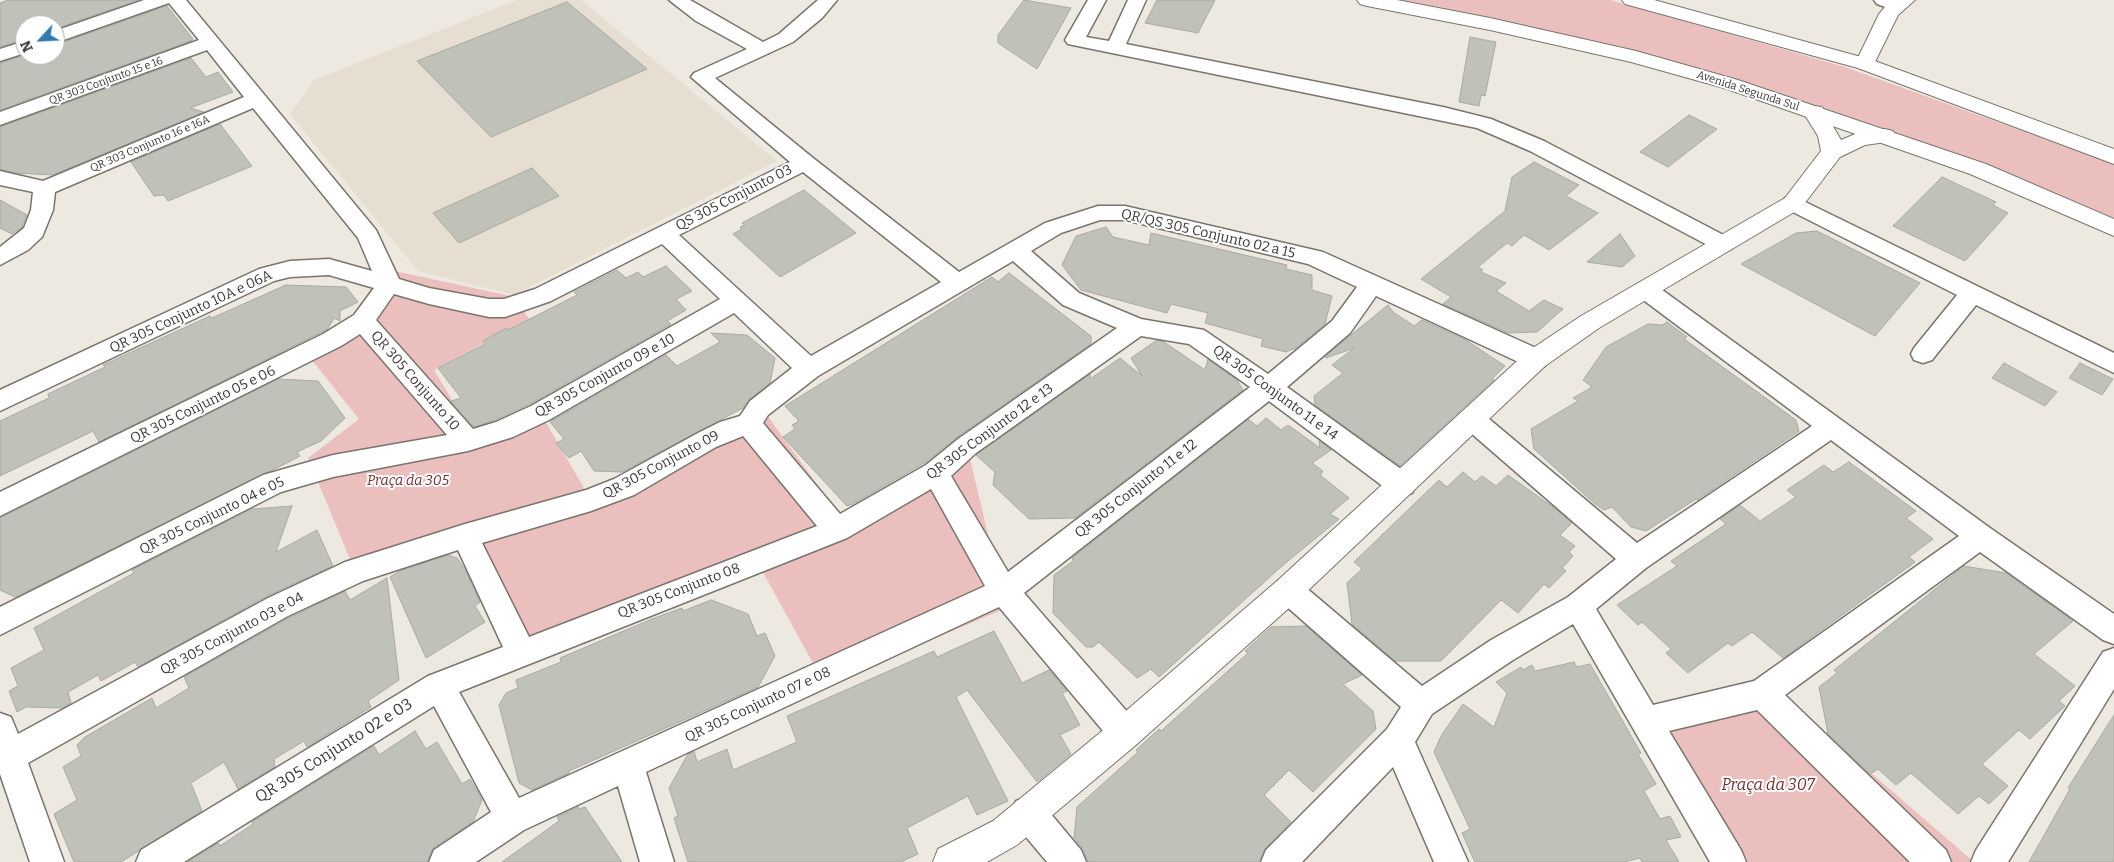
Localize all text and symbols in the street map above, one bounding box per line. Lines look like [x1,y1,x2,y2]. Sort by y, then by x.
north arrow [15,15,65,65]
text: N [17,38,37,55]
street label: QR 303 Conjunto 15 e 16 [47,54,165,108]
street label: Avenida Segunda Sul [1695,68,1801,114]
street label: QR 303 Conjunto 16 e 16A [88,113,212,175]
street label: QS 305 Conjunto 03 [673,161,795,235]
street label: QR/QS 305 Conjunto 02 a 15 [1119,206,1297,262]
street label: QR 305 Conjunto 10A e 06A [107,267,275,357]
street label: QR 305 Conjunto 10 [367,328,463,434]
street label: QR 305 Conjunto 09 e 10 [532,330,678,422]
street label: QR 305 Conjunto 11 e 14 [1209,342,1341,444]
street label: QR 305 Conjunto 05 e 06 [128,363,278,447]
street label: QR 305 Conjunto 12 e 13 [923,380,1057,484]
street label: QR 305 Conjunto 09 [600,427,722,503]
street label: QR 305 Conjunto 11 e 12 [1072,436,1200,542]
park label: Praça da 305 [367,473,449,489]
street label: QR 305 Conjunto 04 e 05 [137,474,287,558]
street label: QR 305 Conjunto 08 [615,560,743,622]
street label: QR 305 Conjunto 03 e 04 [158,589,306,679]
street label: QR 305 Conjunto 07 e 08 [682,664,834,746]
street label: QR 305 Conjunto 02 e 03 [252,695,416,807]
park label: Praça da 307 [1721,776,1815,796]

